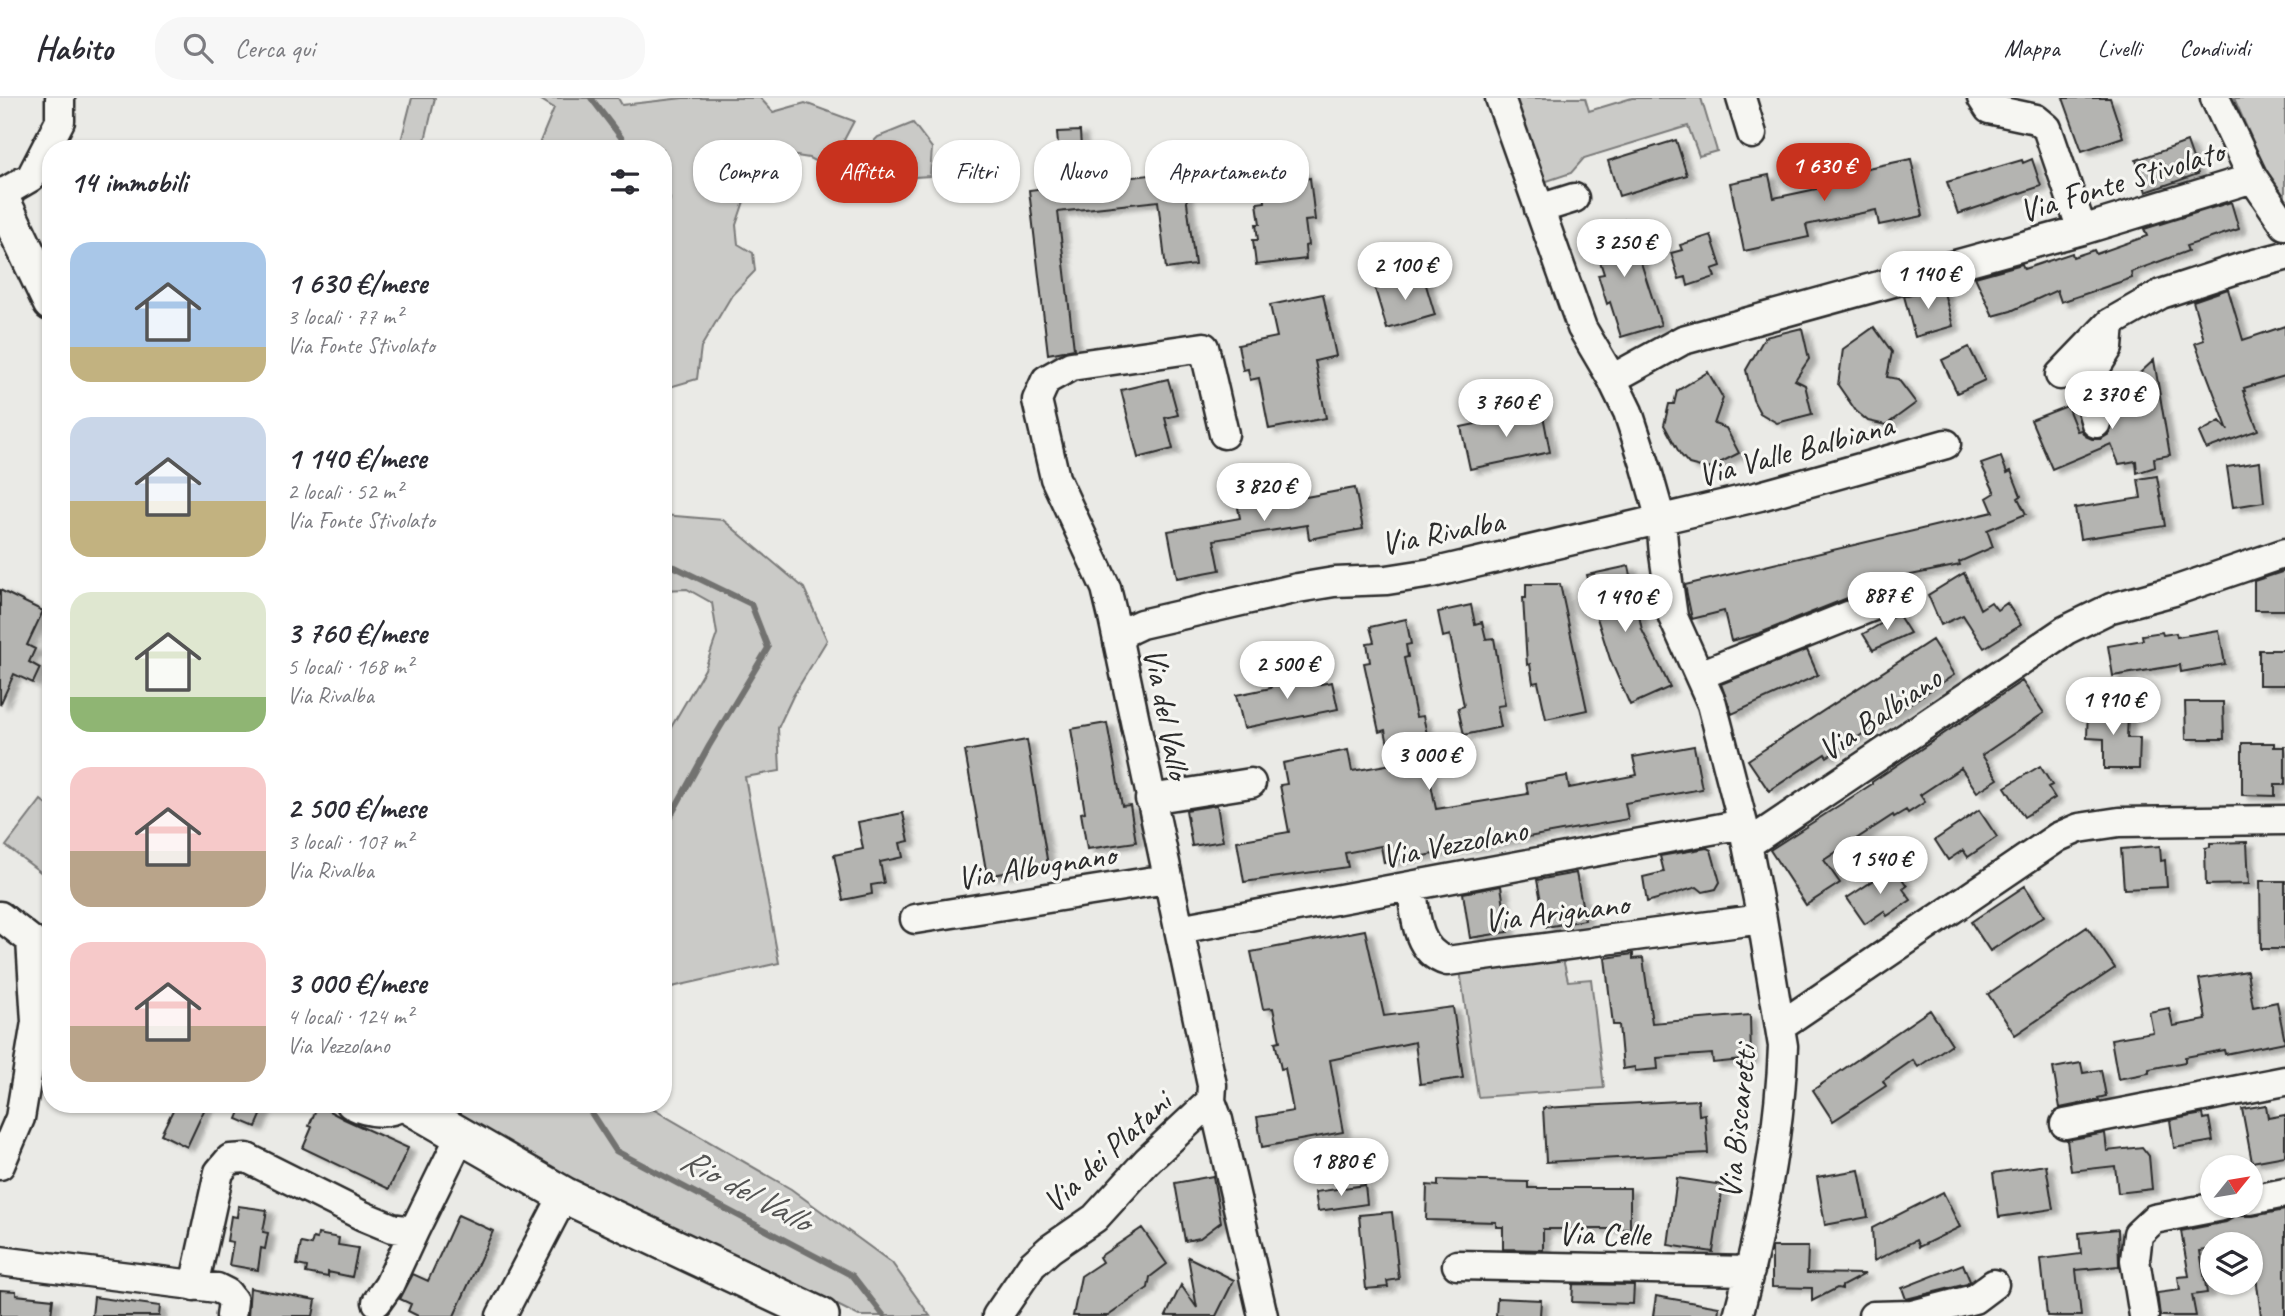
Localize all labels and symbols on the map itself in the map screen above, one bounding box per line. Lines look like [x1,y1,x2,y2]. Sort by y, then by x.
street label: Via Fonte Stivolato [2014,129,2232,232]
pin: 1 630 € [1759,144,1889,203]
pin: 3 250 € [1559,220,1689,279]
pin: 2 100 € [1340,242,1470,302]
pin: 1 140 € [1863,252,1993,311]
pin: 2 370 € [2047,372,2177,431]
pin: 3 760 € [1441,380,1571,439]
street label: Via Valle Balbiana [1693,403,1899,496]
pin: 3 820 € [1199,464,1329,523]
street label: Via Rivalba [1377,499,1509,564]
pin: 887 € [1838,573,1936,632]
pin: 1 490 € [1560,574,1690,634]
pin: 2 500 € [1222,642,1352,701]
street label: Via del Vallo [1134,644,1201,786]
street label: Via Balbiano [1810,657,1950,770]
pin: 1 910 € [2048,678,2178,737]
pin: 3 000 € [1364,732,1494,792]
street label: Via Vezzolano [1378,808,1532,878]
street label: Via Albugnano [954,832,1122,899]
pin: 1 540 € [1815,836,1945,896]
street label: Via Arignano [1481,882,1634,942]
street label: Via Biscaretti [1708,1039,1766,1201]
street label: Via dei Platani [1033,1079,1183,1222]
water label: Rio del Vallo [673,1137,824,1245]
pin: 1 880 € [1276,1138,1406,1198]
north arrow [2200,1155,2263,1218]
street label: Via Celle [1558,1212,1653,1256]

